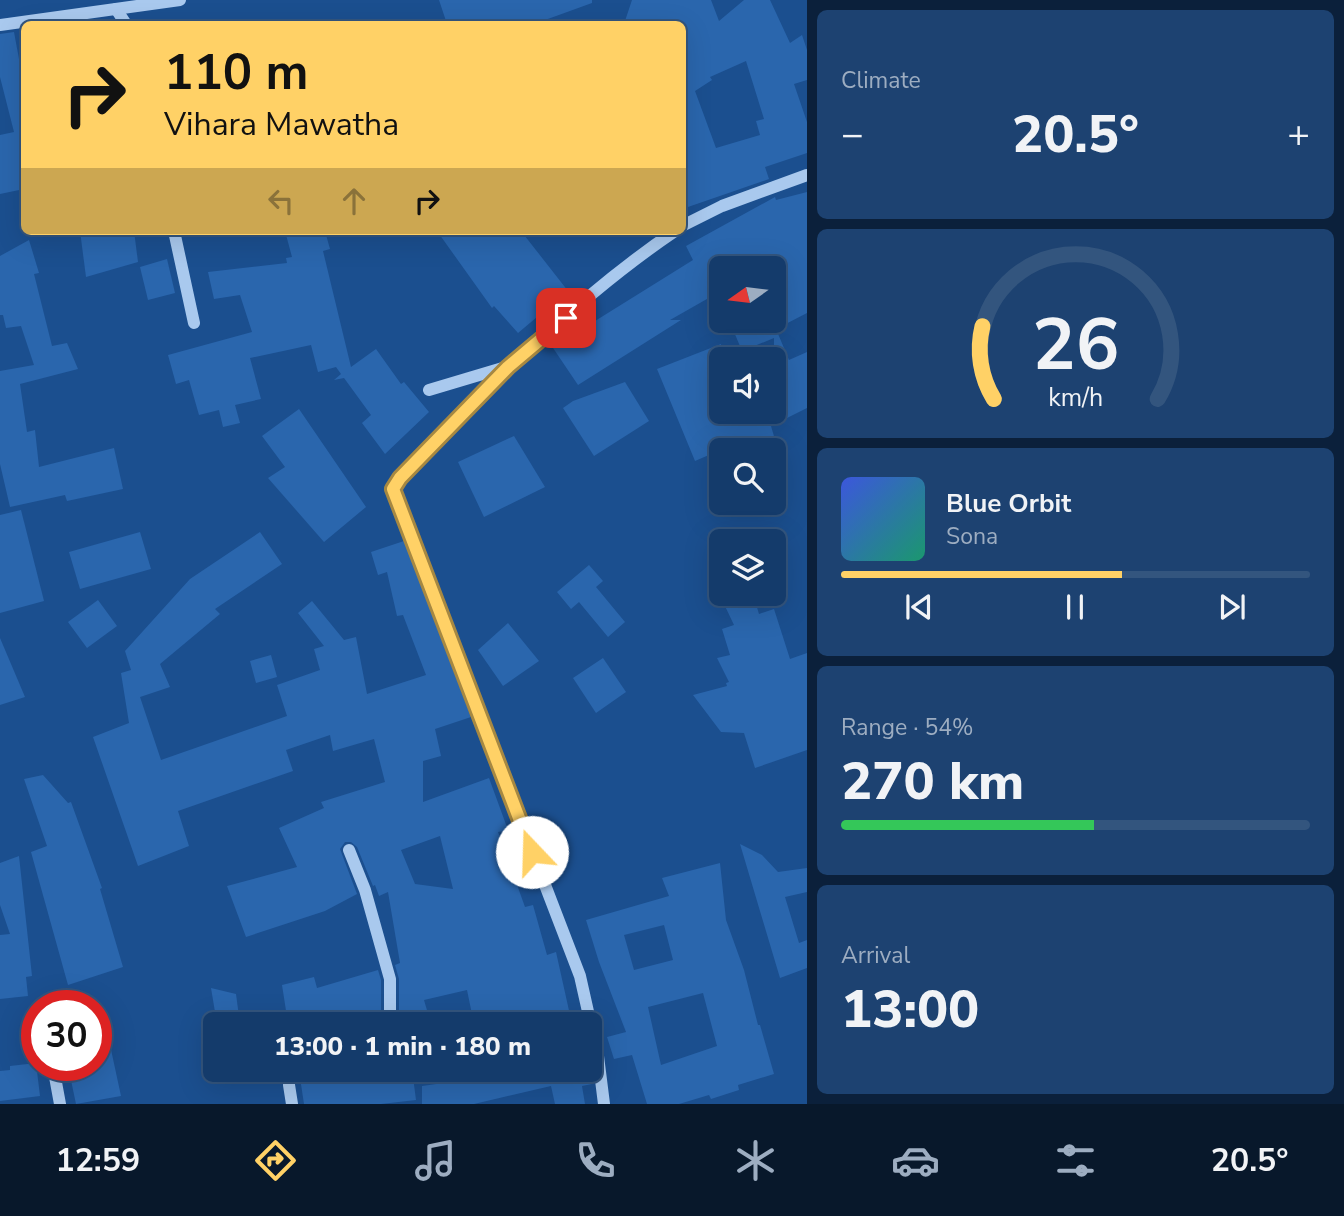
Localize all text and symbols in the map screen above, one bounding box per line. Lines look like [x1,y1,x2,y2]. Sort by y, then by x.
text: 110 m [164,39,308,106]
icon: right [49,49,140,140]
text: Climate [841,65,921,96]
text: 20.5° [1012,99,1139,170]
text: Vihara Mawatha [164,103,399,146]
text: − [841,109,864,160]
text: + [1287,109,1310,160]
icon: left [262,182,300,220]
icon: ahead [335,182,373,220]
icon: right [408,182,446,220]
north arrow [709,256,786,332]
map controls [709,256,786,606]
pin [536,288,596,348]
text: 26 [1032,296,1119,396]
icon: arrive [547,299,585,337]
button: sound [709,347,786,424]
text: km/h [1048,381,1103,415]
button: search [709,438,786,515]
text: Blue Orbit [946,486,1071,521]
text: Sona [946,521,998,552]
button: layers [709,529,786,606]
icon: previous [900,588,938,626]
icon: pause [1056,588,1094,626]
icon: next [1213,588,1251,626]
text: Range · 54% [841,712,973,743]
text: 270 km [841,746,1024,817]
position arrow [495,815,569,889]
text: Arrival [841,940,910,971]
text: 13:00 [841,974,979,1045]
speed limit sign: 30 [21,990,112,1081]
text: 13:00 · 1 min · 180 m [274,1029,531,1064]
icon: directions [251,1136,300,1185]
icon: music [411,1136,460,1185]
icon: phone [571,1136,620,1185]
icon: climate [731,1136,780,1185]
icon: car [891,1136,940,1185]
icon: filters [1051,1136,1100,1185]
text: 12:59 [55,1139,140,1182]
text: 20.5° [1211,1139,1288,1182]

